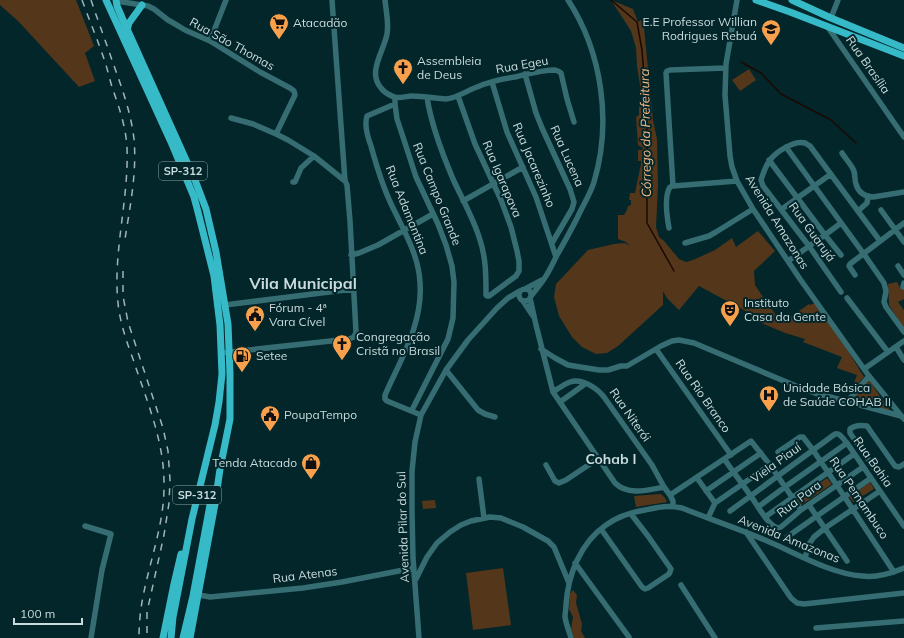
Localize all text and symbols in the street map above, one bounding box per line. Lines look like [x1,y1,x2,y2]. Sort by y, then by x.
supermarket icon: Atacadão [268,12,290,40]
street label: Rua São Thomas [187,14,277,73]
place label: E.E Professor Willian Rodrigues Rebuá [642,14,757,43]
place label: Atacadão [293,15,348,30]
school or university icon: E.E Professor Willian Rodrigues Rebuá [760,18,782,46]
street label: Rua Brasília [843,33,894,96]
street label: Rua Egeu [494,52,549,77]
place label: Assembleia de Deus [417,53,481,82]
church icon: Assembleia de Deus [392,57,414,85]
water label: Córrego da Prefeitura [636,68,654,198]
street label: Rua Jacarezinho [510,120,559,210]
street label: Rua Lucena [547,123,588,189]
street label: Rua Igarapava [479,138,525,220]
street label: Rua Campo Grande [410,140,465,247]
road number: SP-312 [159,162,207,180]
street label: Rua Adamantina [383,163,432,257]
street label: Avenida Amazonas [742,172,813,272]
street label: Rua Guarujá [786,199,839,264]
district label: Vila Municipal [248,273,357,293]
place label: Instituto Casa da Gente [744,295,826,324]
theatre icon: Instituto Casa da Gente [719,299,741,327]
place label: Fórum - 4ª Vara Cível [269,300,327,329]
public building icon: Fórum - 4ª Vara Cível [244,304,266,332]
place label: Congregação Cristã no Brasil [356,329,440,358]
church icon: Congregação Cristã no Brasil [331,333,353,361]
fuel station icon: Setee [231,345,253,373]
place label: Setee [256,348,287,363]
street label: Rua Rio Branco [673,356,734,435]
place label: Unidade Básica de Saúde COHAB II [783,380,891,409]
hospital icon: Unidade Básica de Saúde COHAB II [758,384,780,412]
street label: Rua Niterói [606,385,654,445]
public building icon: PoupaTempo [259,404,281,432]
place label: PoupaTempo [284,407,357,422]
street label: Rua Bahia [851,434,896,490]
street label: Viela Piauí [748,439,805,486]
district label: Cohab I [585,450,637,468]
shop icon: Tenda Atacado [300,452,322,480]
street label: Rua Pernambuco [826,454,892,542]
place label: Tenda Atacado [212,455,297,470]
street label: Avenida Pilar do Sul [393,471,412,583]
street label: Rua Para [774,477,824,520]
road number: SP-312 [173,486,221,504]
street label: Avenida Amazonas [736,511,842,566]
street label: Rua Atenas [272,563,338,586]
scale bar [14,600,82,626]
text: 100 m [20,606,55,621]

